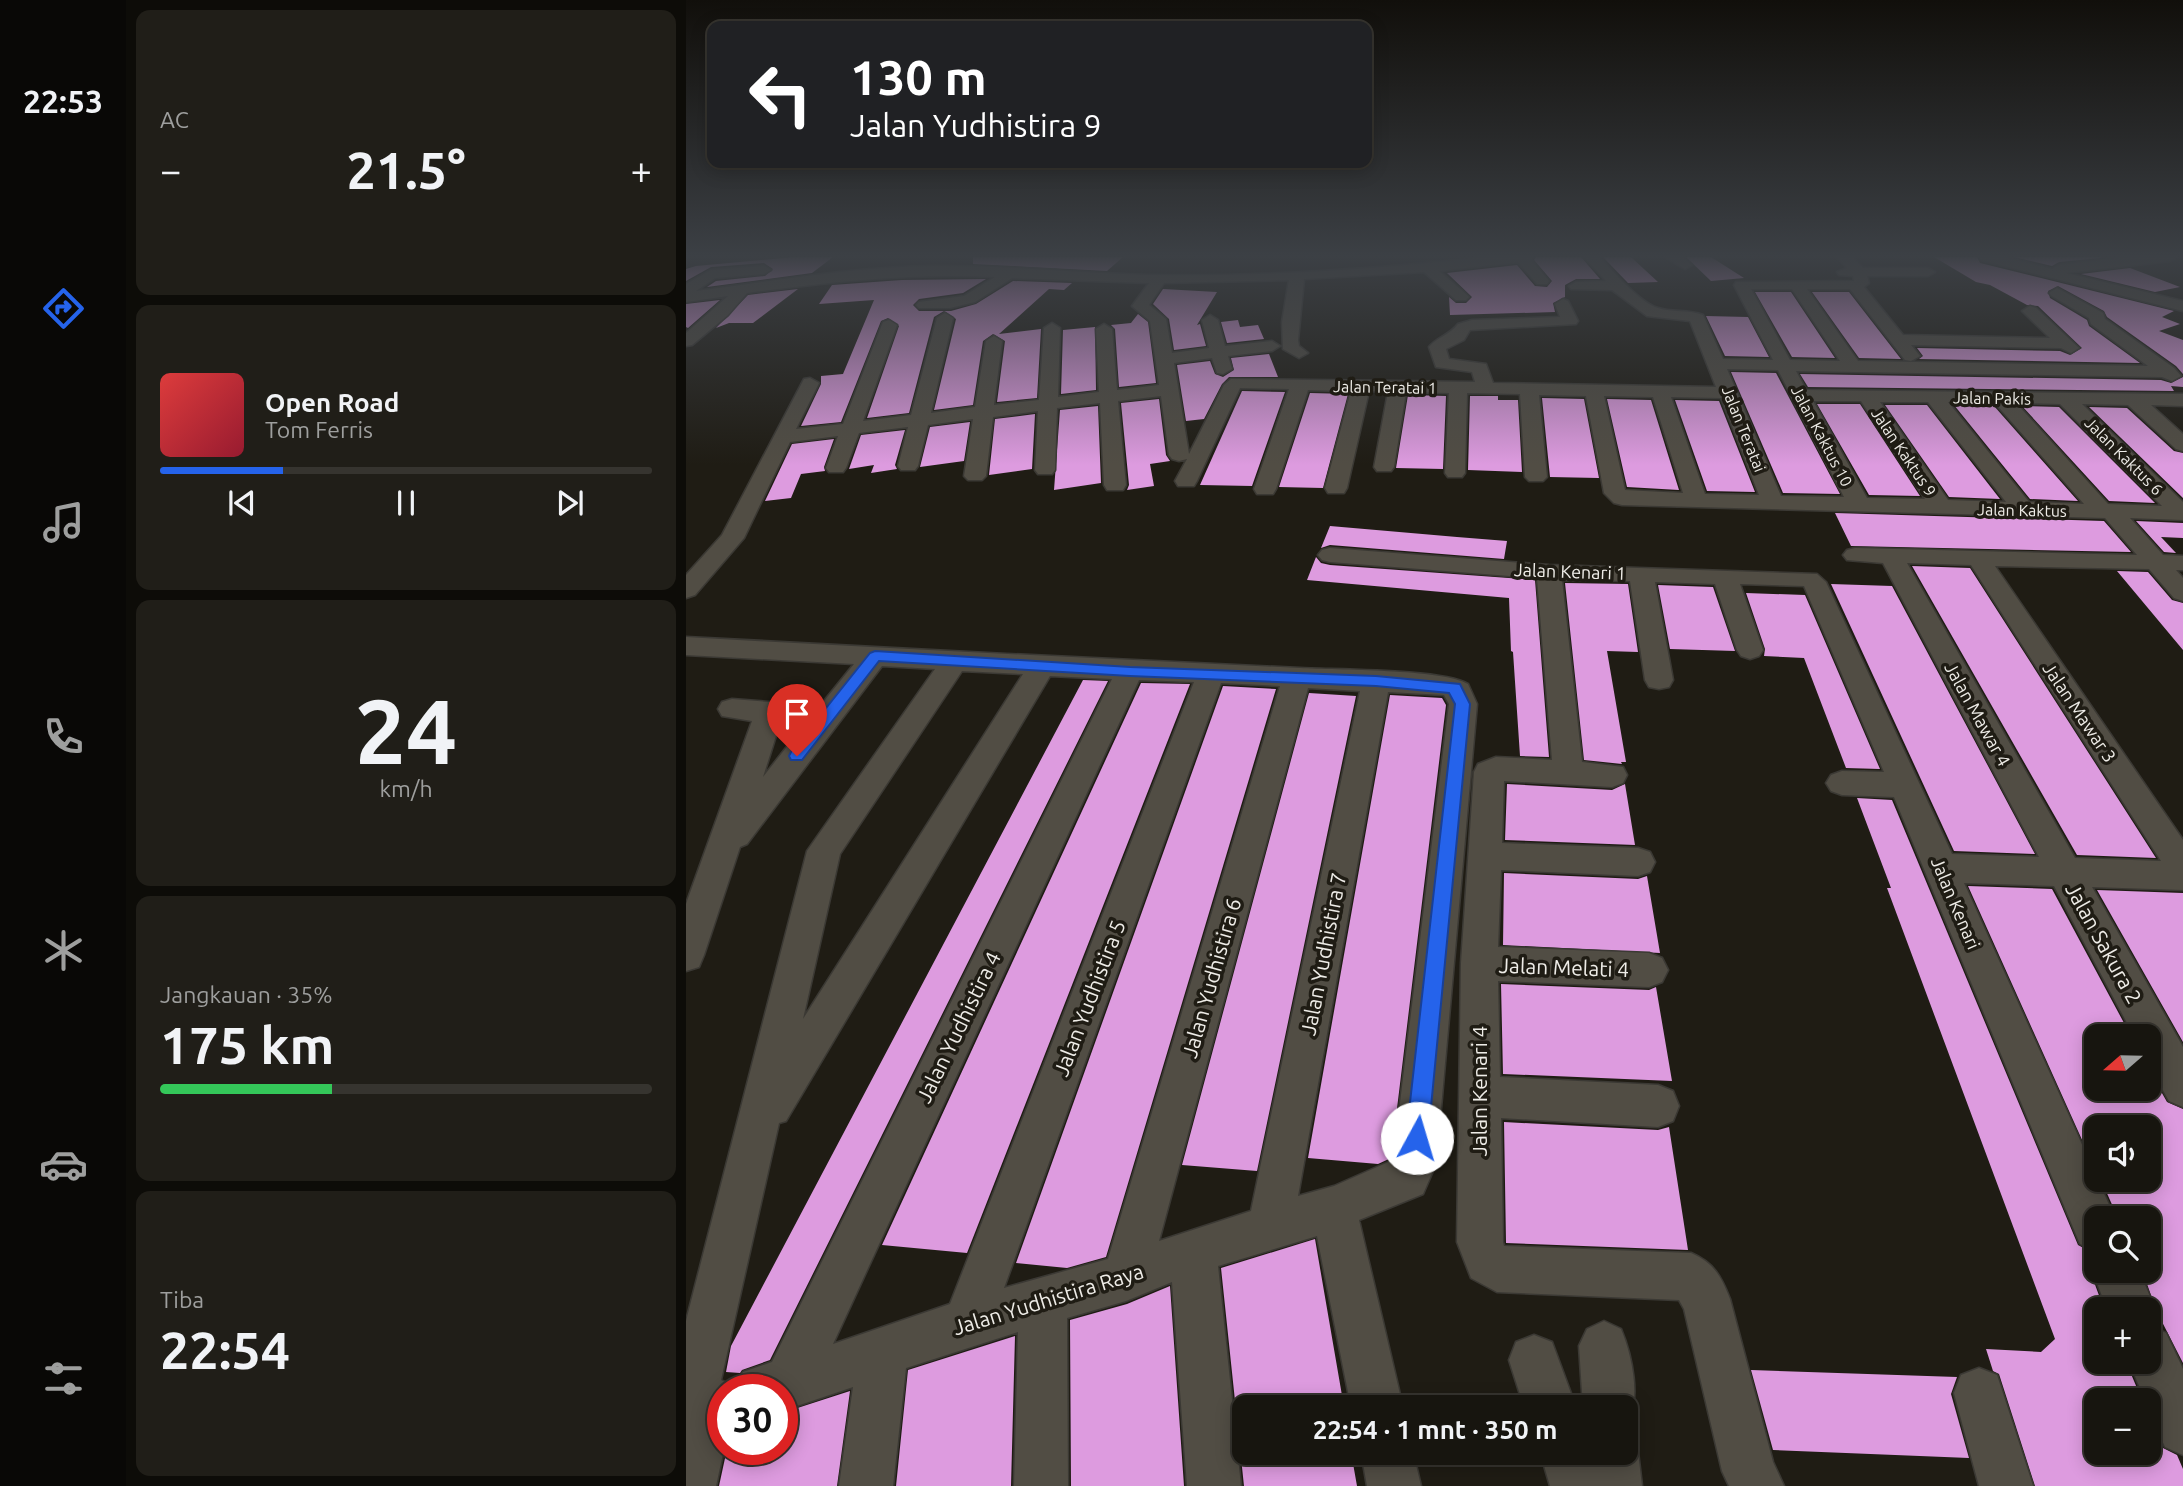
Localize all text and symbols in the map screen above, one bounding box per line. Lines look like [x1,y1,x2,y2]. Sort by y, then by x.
icon: left [735,49,826,140]
text: 130 m [850,49,987,104]
text: 22:53 [23,83,103,119]
text: AC [160,107,189,132]
text: Jalan Yudhistira 9 [850,107,1102,143]
text: 21.5° [346,141,466,199]
text: − [160,149,181,191]
text: + [631,149,652,191]
icon: directions [39,284,88,333]
street label: Jalan Teratai 1 [1333,377,1437,397]
street label: Jalan Teratai [1719,383,1769,475]
street label: Jalan Kaktus 10 [1788,383,1856,489]
text: Open Road [265,388,399,417]
street label: Jalan Pakis [1953,388,2031,408]
street label: Jalan Kaktus 9 [1868,405,1940,499]
street label: Jalan Kaktus 6 [2081,413,2167,499]
text: Tom Ferris [265,417,373,442]
icon: previous [223,484,261,522]
icon: pause [387,484,425,522]
icon: next [551,484,589,522]
icon: music [39,498,88,547]
street label: Jalan Kaktus [1977,500,2067,520]
street label: Jalan Kenari 1 [1514,559,1626,583]
street label: Jalan Mawar 3 [2039,658,2121,766]
street label: Jalan Mawar 4 [1941,659,2015,769]
text: 24 [355,679,457,781]
pin [767,684,827,756]
icon: arrive [778,695,816,733]
icon: phone [39,712,88,761]
text: km/h [379,776,433,801]
street label: Jalan Kenari [1928,854,1984,952]
street label: Jalan Yudhistira 7 [1295,871,1351,1037]
street label: Jalan Sakura 2 [2061,879,2147,1007]
street label: Jalan Yudhistira 6 [1177,895,1245,1061]
street label: Jalan Yudhistira 5 [1048,917,1130,1079]
icon: climate [39,926,88,975]
street label: Jalan Yudhistira 4 [911,948,1005,1106]
street label: Jalan Melati 4 [1498,953,1630,981]
text: Jangkauan · 35% [160,982,332,1007]
text: 175 km [160,1016,334,1074]
north arrow [2084,1024,2161,1101]
map controls [2084,1024,2161,1465]
street label: Jalan Kenari 4 [1467,1026,1491,1156]
position arrow [1380,1101,1454,1175]
button: sound [2084,1115,2161,1192]
icon: car [39,1140,88,1189]
button: search [2084,1206,2161,1283]
street label: Jalan Yudhistira Raya [950,1259,1146,1339]
text: Tiba [160,1287,204,1312]
button: + [2084,1297,2161,1374]
text: 22:54 [160,1321,290,1379]
icon: filters [39,1354,88,1403]
speed limit sign: 30 [707,1374,798,1465]
button: − [2084,1388,2161,1465]
text: 22:54 · 1 mnt · 350 m [1313,1415,1557,1444]

